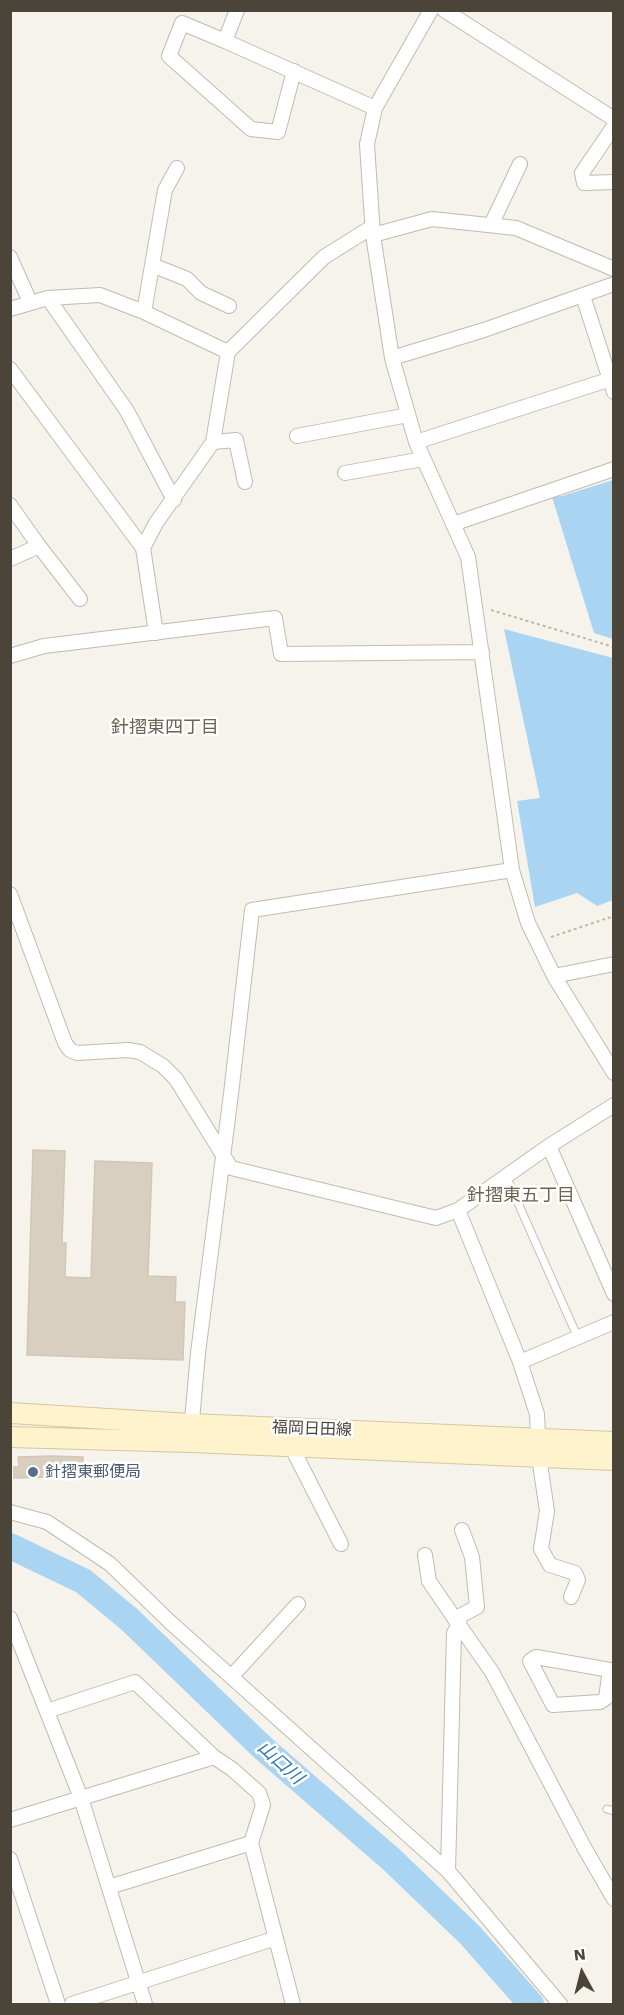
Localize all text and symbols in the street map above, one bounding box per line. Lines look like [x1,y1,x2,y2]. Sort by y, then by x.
district label: 針摺東四丁目 [111,717,219,739]
district label: 針摺東五丁目 [467,1185,575,1207]
street label: 福岡日田線 [272,1418,352,1440]
place label: 針摺東郵便局 [45,1462,141,1482]
marker: 針摺東郵便局 [26,1465,40,1479]
water label: 山口川 [253,1737,307,1789]
north arrow [552,1943,612,2003]
text: N [573,1944,587,1965]

